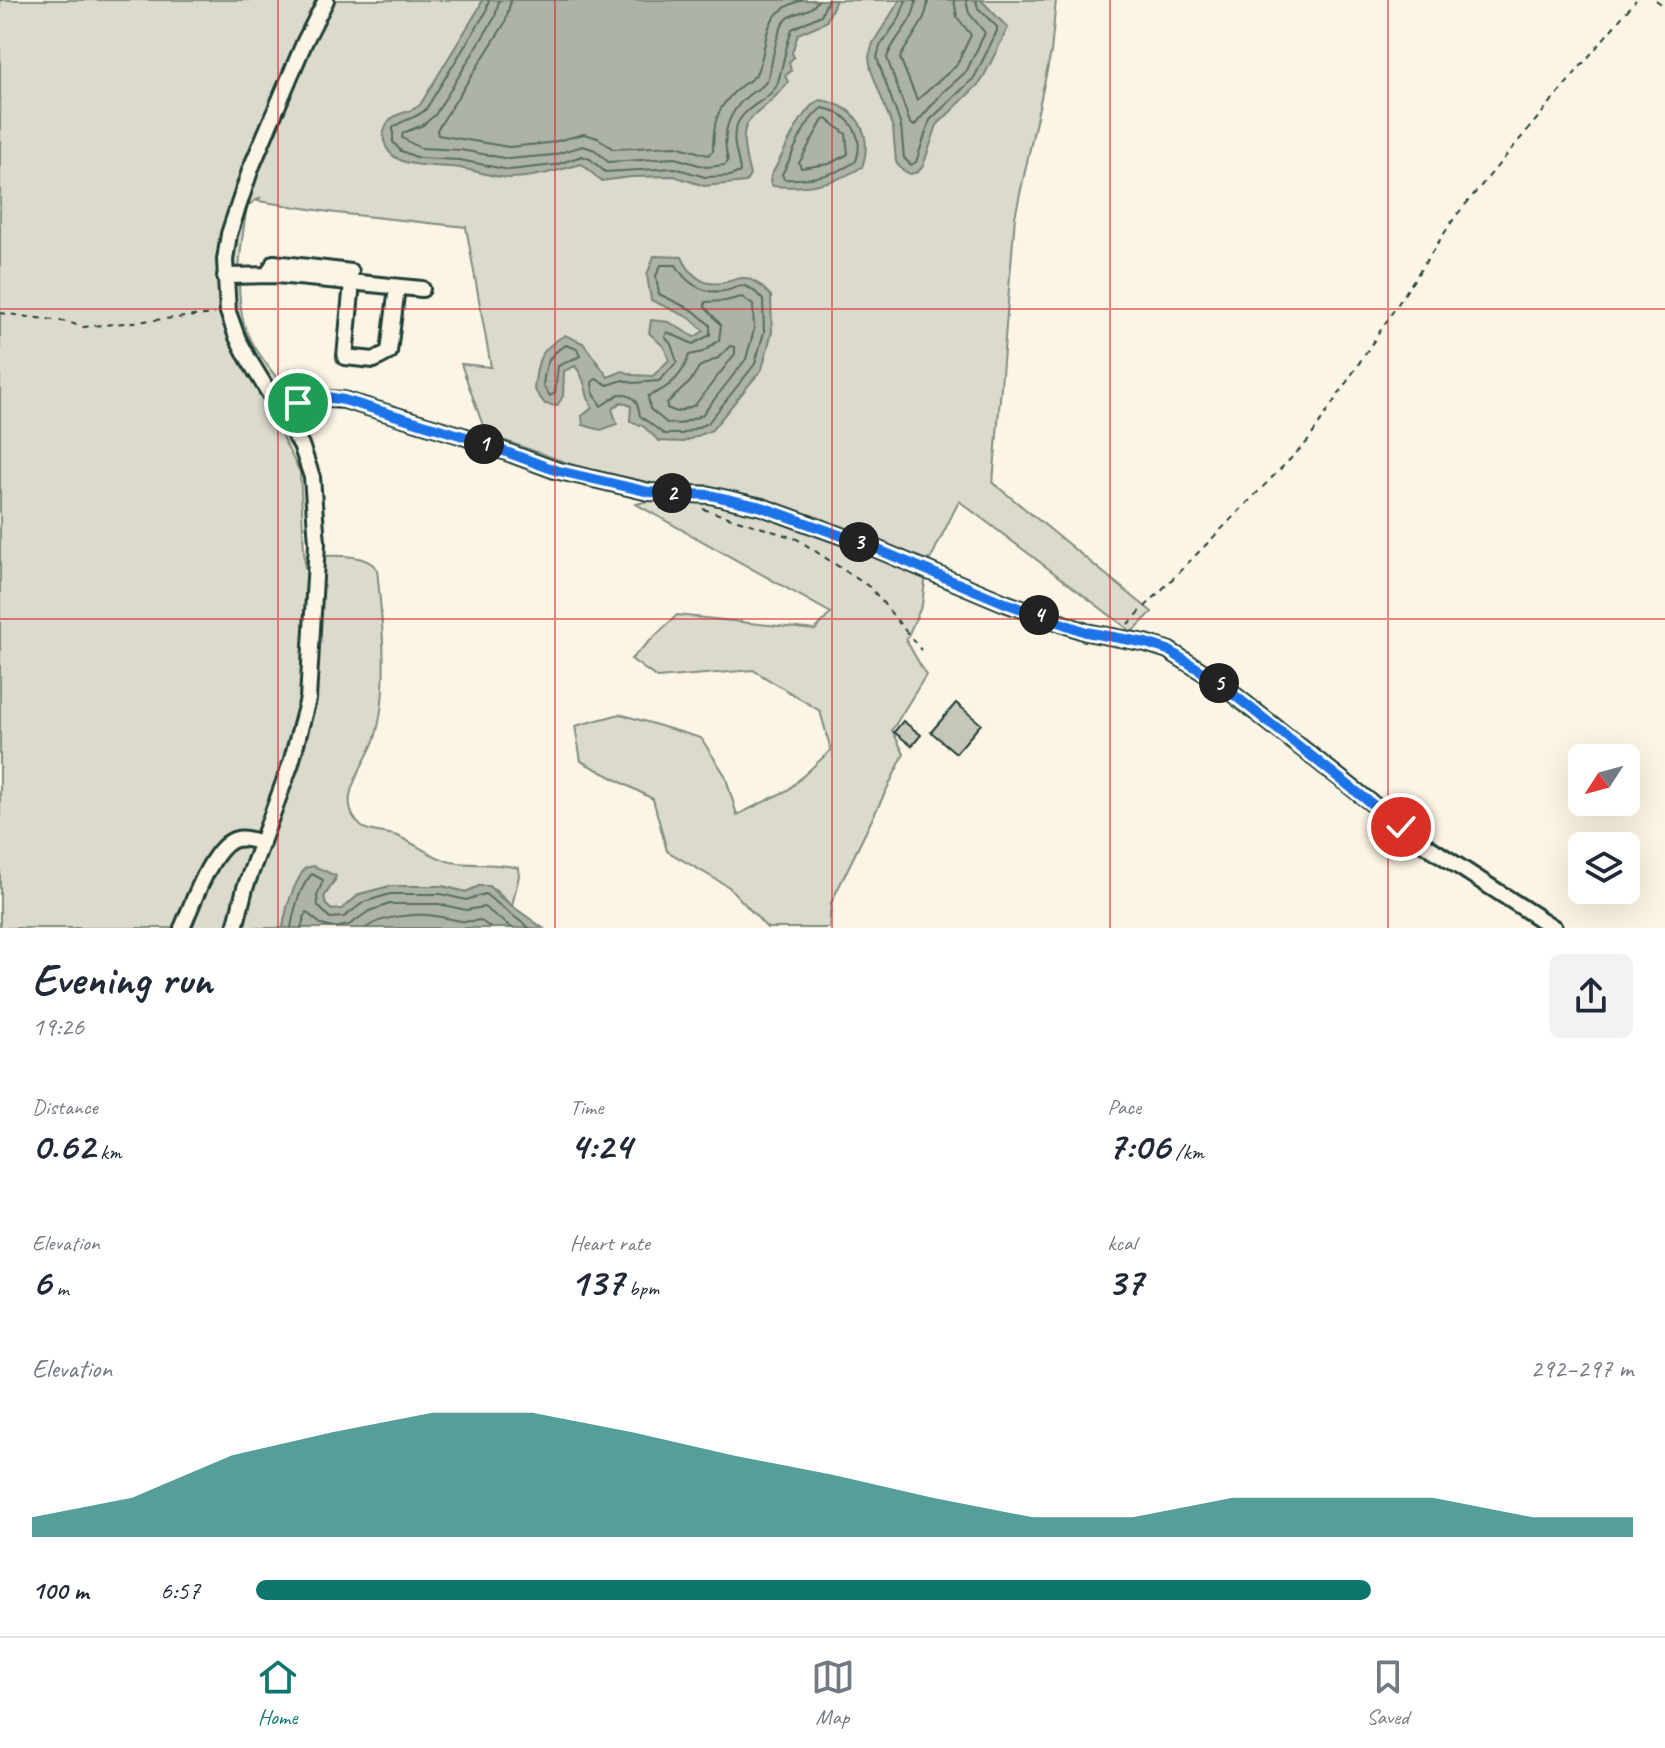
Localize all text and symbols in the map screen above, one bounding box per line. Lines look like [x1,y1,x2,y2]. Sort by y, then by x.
pin [264,369,332,437]
icon: arrive [276,381,320,425]
pin: 1 [464,424,504,464]
text: 1 [479,430,489,458]
pin: 2 [652,473,692,513]
text: 2 [667,479,677,507]
pin: 3 [839,522,879,562]
text: 3 [854,528,864,556]
pin: 4 [1019,595,1059,635]
text: 4 [1034,601,1044,629]
pin: 5 [1199,663,1239,703]
text: 5 [1214,669,1224,697]
north arrow [1568,744,1640,816]
map controls [1568,744,1640,904]
pin [1367,793,1435,861]
icon: check [1379,805,1423,849]
button: layers [1568,832,1640,904]
text: Evening run [32,952,212,1007]
button: share [1549,954,1633,1038]
text: 19:26 [32,1010,84,1043]
text: Distance [32,1093,98,1121]
text: Time [570,1093,603,1121]
text: Pace [1107,1093,1141,1121]
text: 0.62 [32,1121,95,1171]
text: 4:24 [570,1121,632,1171]
text: 7:06 [1107,1121,1170,1171]
text: km [95,1138,122,1166]
text: /km [1170,1138,1204,1166]
text: Elevation [32,1229,100,1257]
text: Heart rate [570,1229,650,1257]
text: kcal [1107,1229,1136,1257]
text: 6 [32,1257,51,1307]
text: 137 [570,1257,624,1307]
text: 37 [1107,1257,1143,1307]
text: m [51,1274,69,1302]
text: bpm [624,1274,659,1302]
text: Elevation [32,1352,112,1385]
text: 292–297 m [1530,1352,1633,1385]
text: 100 m [32,1574,88,1607]
text: 6:57 [160,1574,200,1607]
tab: Home [256,1655,300,1731]
tab: Map [811,1655,855,1731]
tab: Saved [1366,1655,1410,1731]

